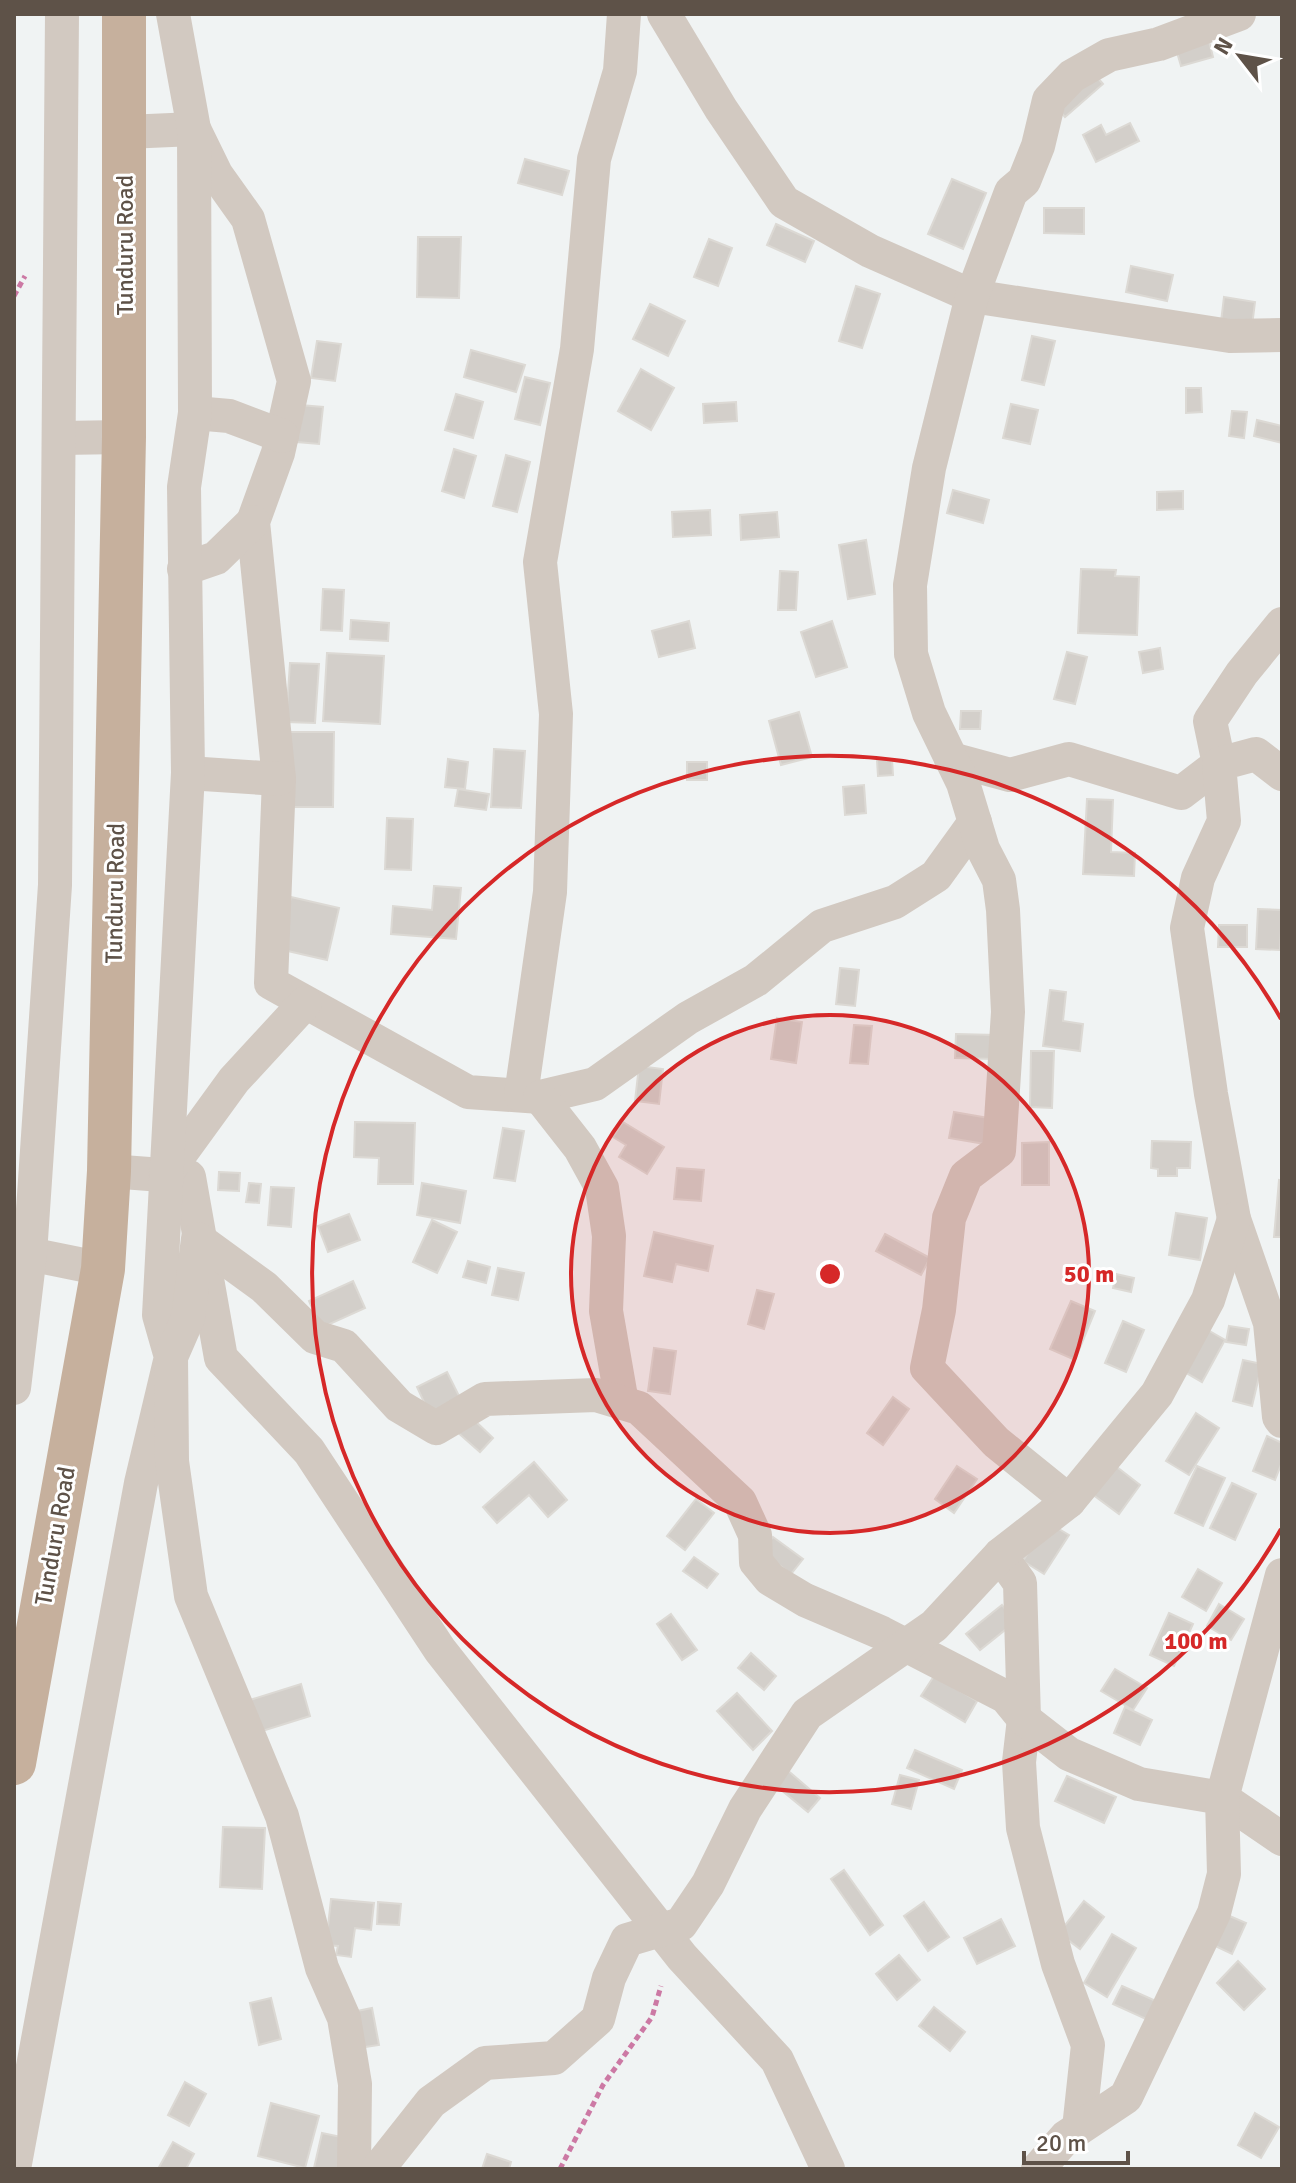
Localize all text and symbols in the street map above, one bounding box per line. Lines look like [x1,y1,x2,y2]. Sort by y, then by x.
north arrow [1200,16,1280,96]
text: N [1208,32,1239,59]
street label: Tunduru Road [110,175,140,315]
street label: Tunduru Road [99,822,131,964]
text: 50 m [1064,1259,1114,1289]
centre of rings [816,1260,844,1288]
street label: Tunduru Road [28,1464,82,1608]
text: 100 m [1164,1626,1228,1656]
scale bar [1024,2115,1128,2165]
text: 20 m [1036,2128,1086,2158]

